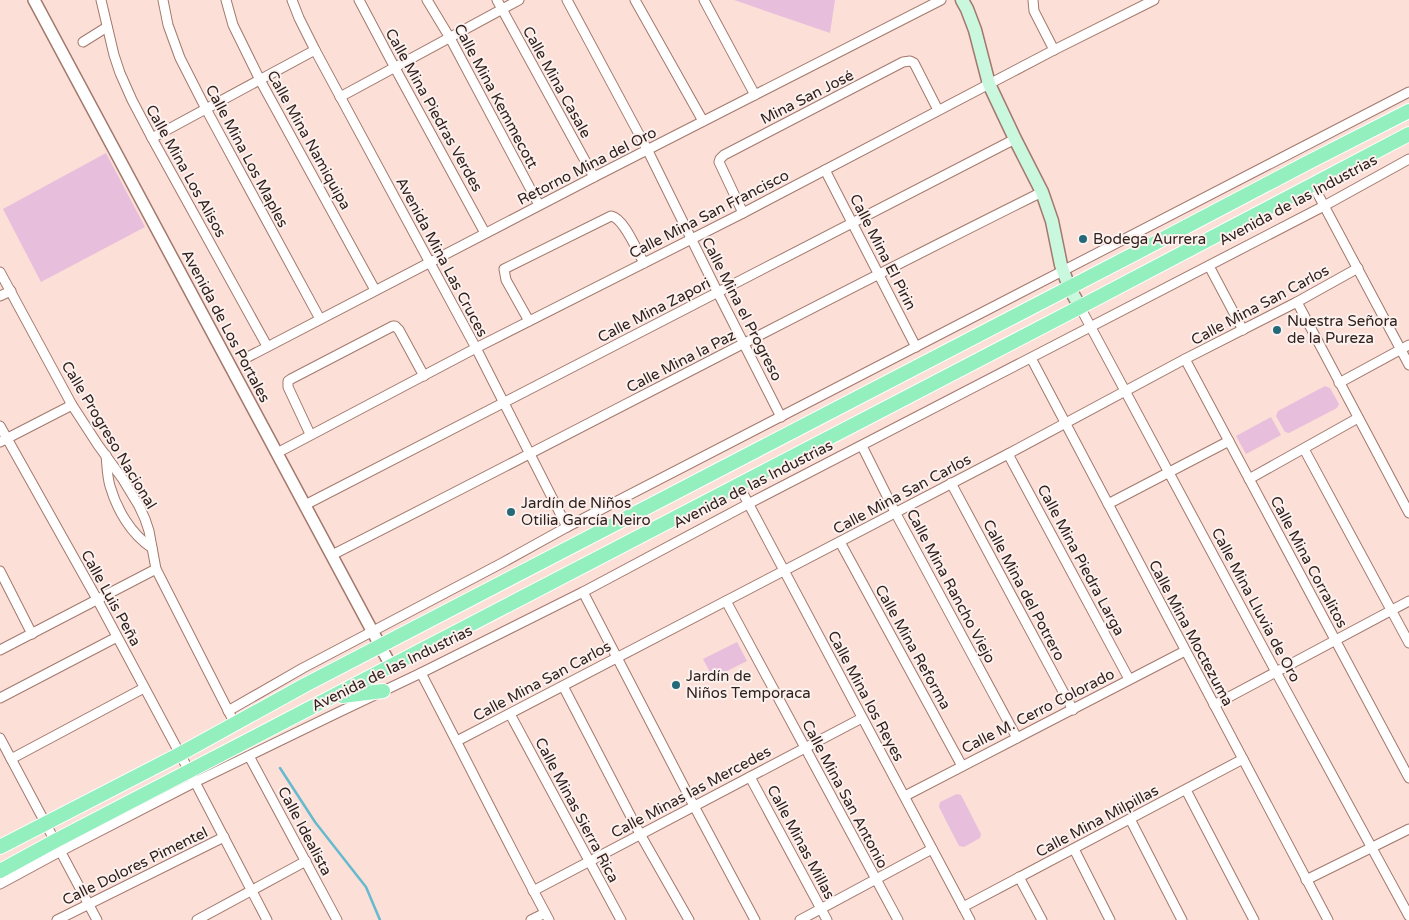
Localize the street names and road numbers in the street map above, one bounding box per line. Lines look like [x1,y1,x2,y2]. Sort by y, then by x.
street label: Calle Mina Kemmecott [450,21,542,172]
street label: Calle Mina Casale [519,23,595,141]
street label: Calle Mina Piedras Verdes [382,25,486,195]
street label: Mina San José [757,66,857,128]
street label: Calle Mina Namiquipa [263,67,355,213]
street label: Calle Mina Los Maples [202,82,292,230]
street label: Calle Mina Los Alisos [142,101,230,241]
street label: Retorno Mina del Oro [514,123,660,209]
street label: Avenida de las Industrias [1216,151,1380,249]
street label: Calle Mina San Francisco [626,166,792,262]
street label: Avenida Mina Las Cruces [392,174,492,340]
street label: Calle Mina El Pirin [846,191,920,313]
street label: Calle Mina el Progreso [698,234,786,384]
street label: Avenida de Los Portales [178,246,274,406]
street label: Calle Mina San Carlos [1188,261,1332,349]
street label: Calle Mina Zapori [595,274,713,346]
street label: Calle Mina la Paz [623,326,739,396]
street label: Calle Progreso Nacional [58,358,160,512]
street label: Avenida de las Industrias [670,436,836,532]
street label: Calle Mina San Carlos [830,450,974,538]
street label: Calle Mina Piedra Larga [1034,481,1128,639]
street label: Calle Mina Corralitos [1267,493,1351,631]
street label: Calle Mina Rancho Viejo [903,506,999,666]
street label: Calle Mina del Potrero [979,516,1069,664]
street label: Calle Mina Lluvia de Oro [1208,525,1304,685]
street label: Calle Luis Peña [77,547,145,649]
street label: Calle Mina Moctezuma [1145,557,1237,709]
street label: Calle Mina Reforma [871,582,955,712]
street label: Avenida de las Industrias [309,621,475,715]
street label: Calle Mina los Reyes [824,628,908,764]
street label: Calle Mina San Carlos [470,637,614,725]
street label: Calle M. Cerro Colorado [959,665,1117,757]
street label: Calle Mina San Antonio [798,717,892,871]
street label: Calle Minas Sierra Rica [531,734,623,886]
street label: Calle Minas las Mercedes [608,742,774,842]
street label: Calle Mina Milpillas [1033,781,1161,861]
street label: Calle Minas Millas [763,782,839,902]
street label: Calle Idealista [274,784,336,878]
street label: Calle Dolores Pimentel [59,823,211,909]

